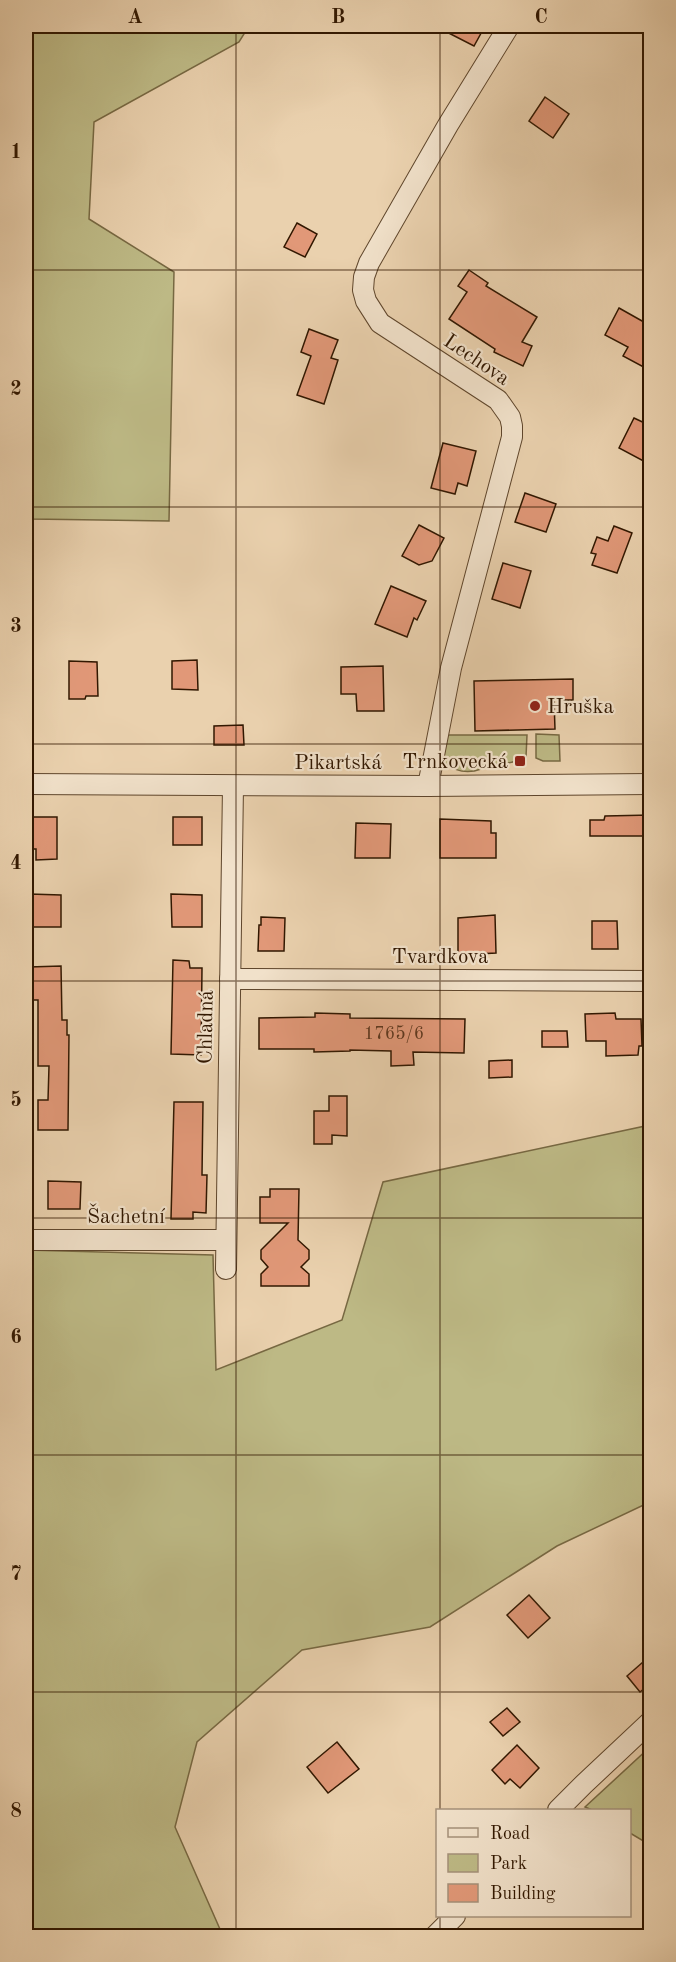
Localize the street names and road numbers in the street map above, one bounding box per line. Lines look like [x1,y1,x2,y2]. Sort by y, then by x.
street label: Lechova [439,331,513,390]
street label: Pikartská [294,753,382,774]
street label: Tvardkova [392,947,488,968]
street label: Chladná [195,990,218,1064]
street label: Šachetní [87,1203,165,1228]

